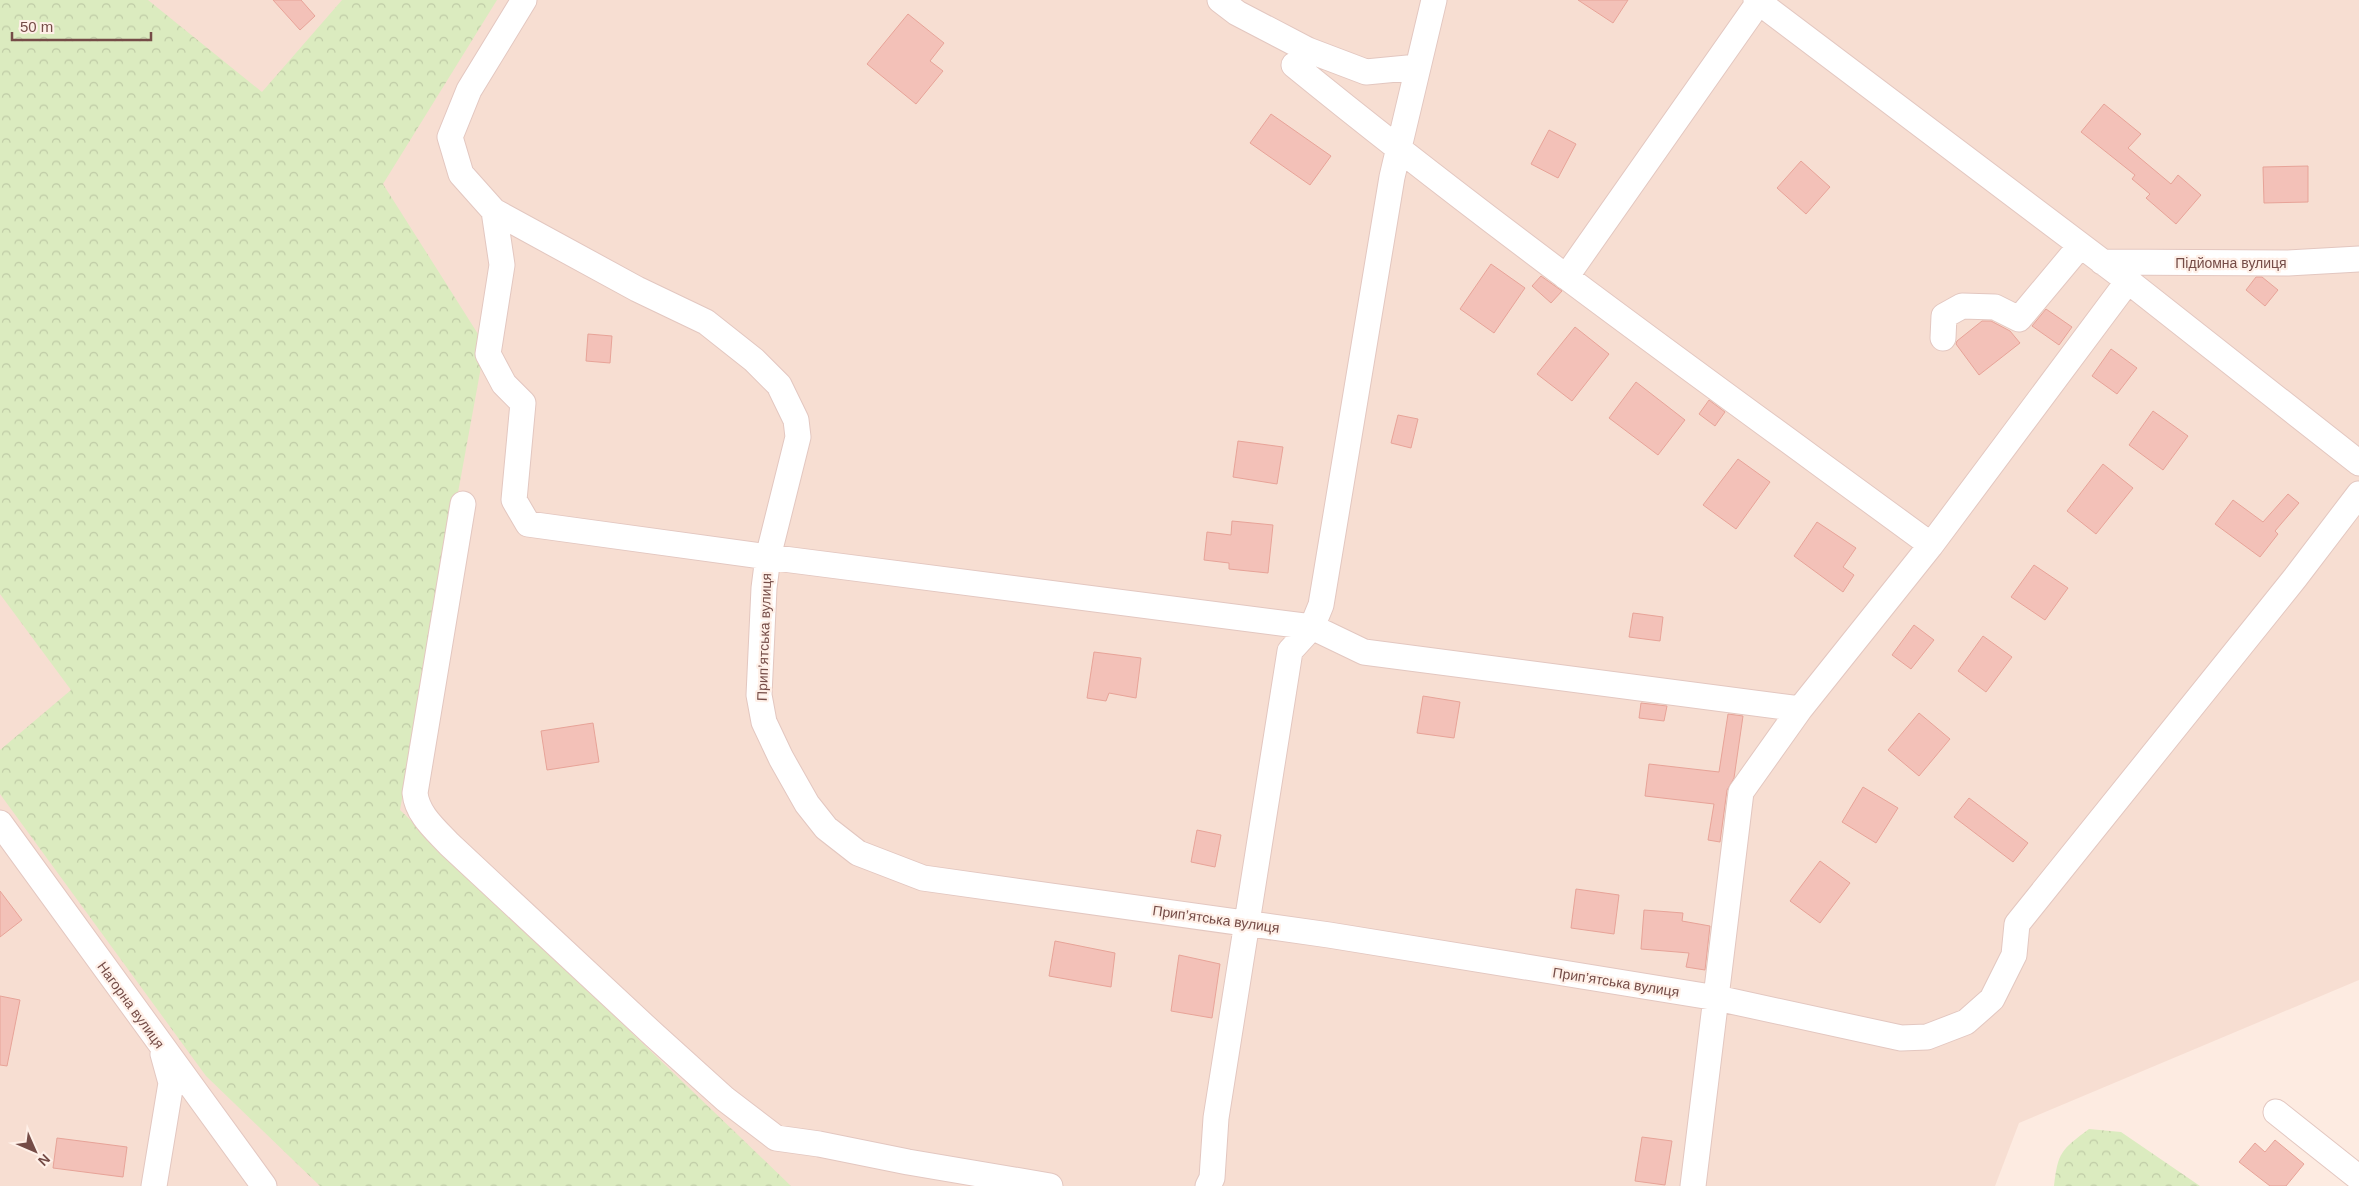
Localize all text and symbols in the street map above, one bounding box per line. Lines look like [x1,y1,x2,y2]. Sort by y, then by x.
scale bar [12,10,151,42]
text: 50 m [20,18,53,35]
street label: Підйомна вулиця [2175,255,2287,271]
street label: Прип’ятська вулиця [754,573,774,701]
street label: Прип’ятська вулиця [1152,902,1280,936]
street label: Нагорна вулиця [94,959,168,1051]
street label: Прип’ятська вулиця [1552,964,1680,1000]
north arrow [10,1126,60,1176]
text: N [35,1151,53,1169]

